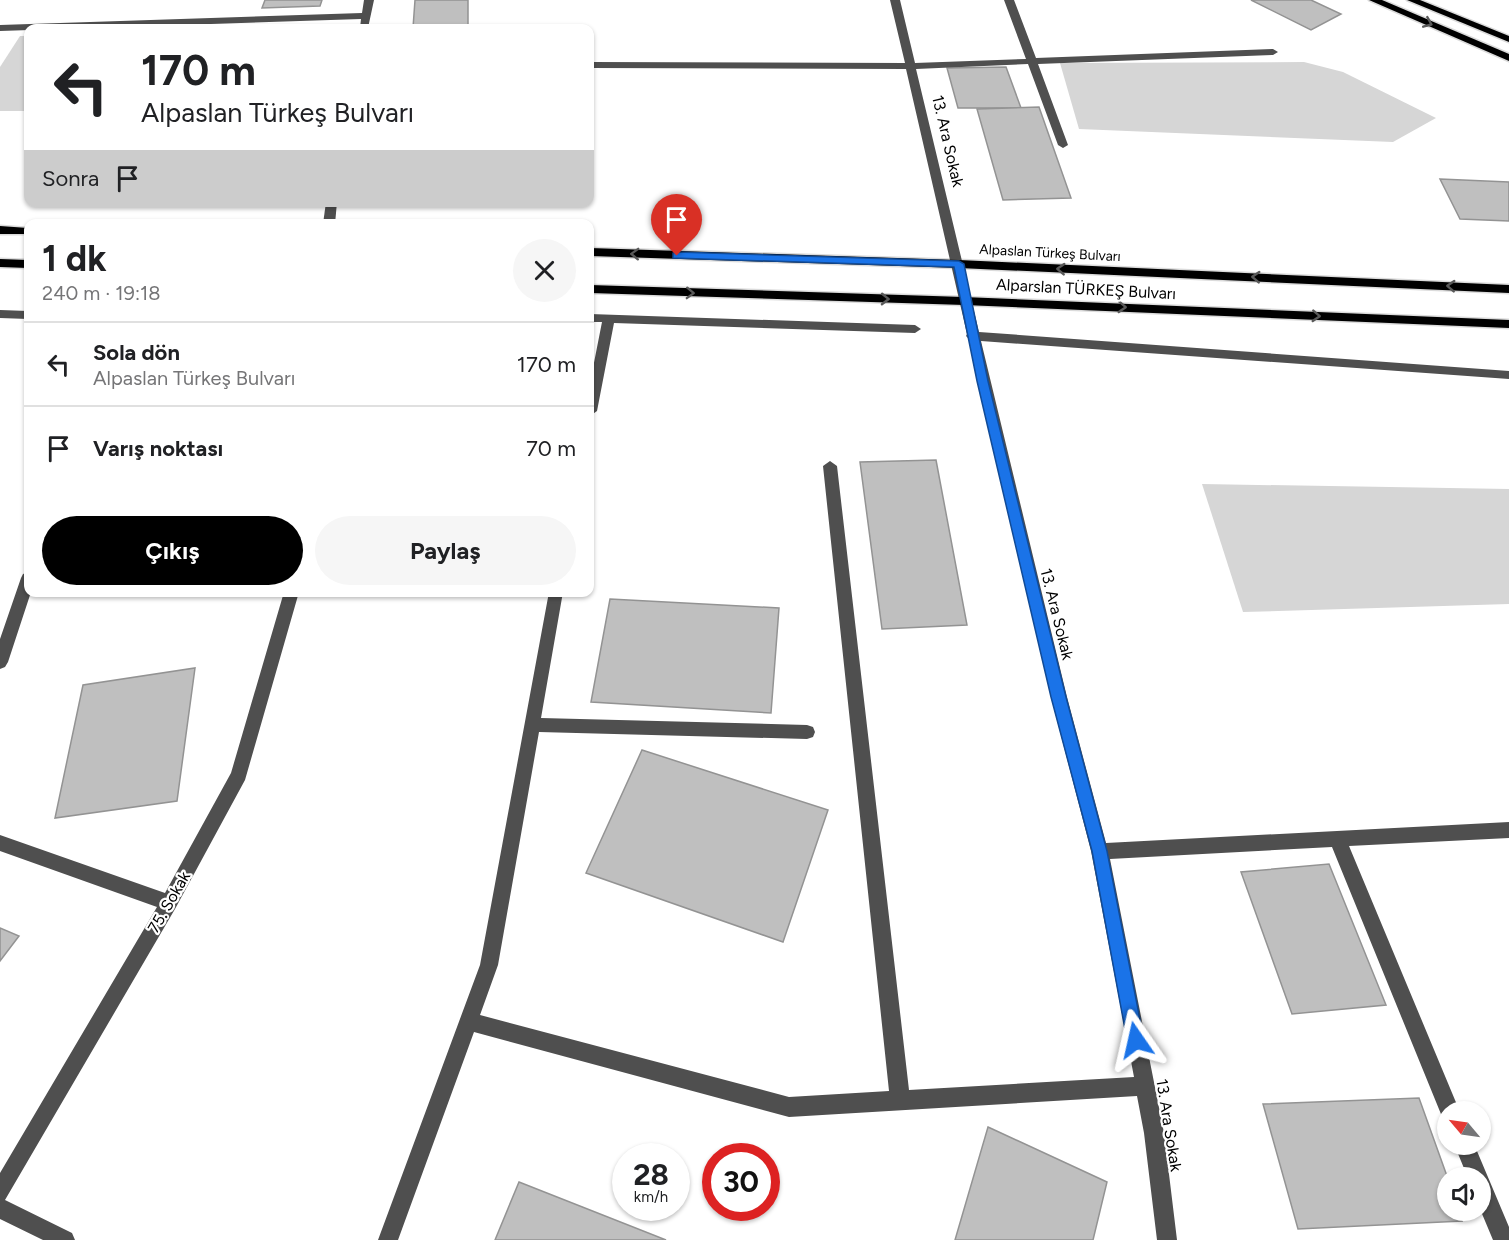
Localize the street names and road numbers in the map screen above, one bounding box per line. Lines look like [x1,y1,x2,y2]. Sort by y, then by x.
street label: 13. Ara Sokak [928,93,968,189]
street label: Alpaslan Türkeş Bulvarı [979,241,1121,265]
street label: Alparslan TÜRKEŞ Bulvarı [996,275,1176,303]
street label: 13. Ara Sokak [1036,566,1078,662]
street label: 75. Sokak [144,868,194,936]
street label: 13. Ara Sokak [1152,1077,1186,1173]

